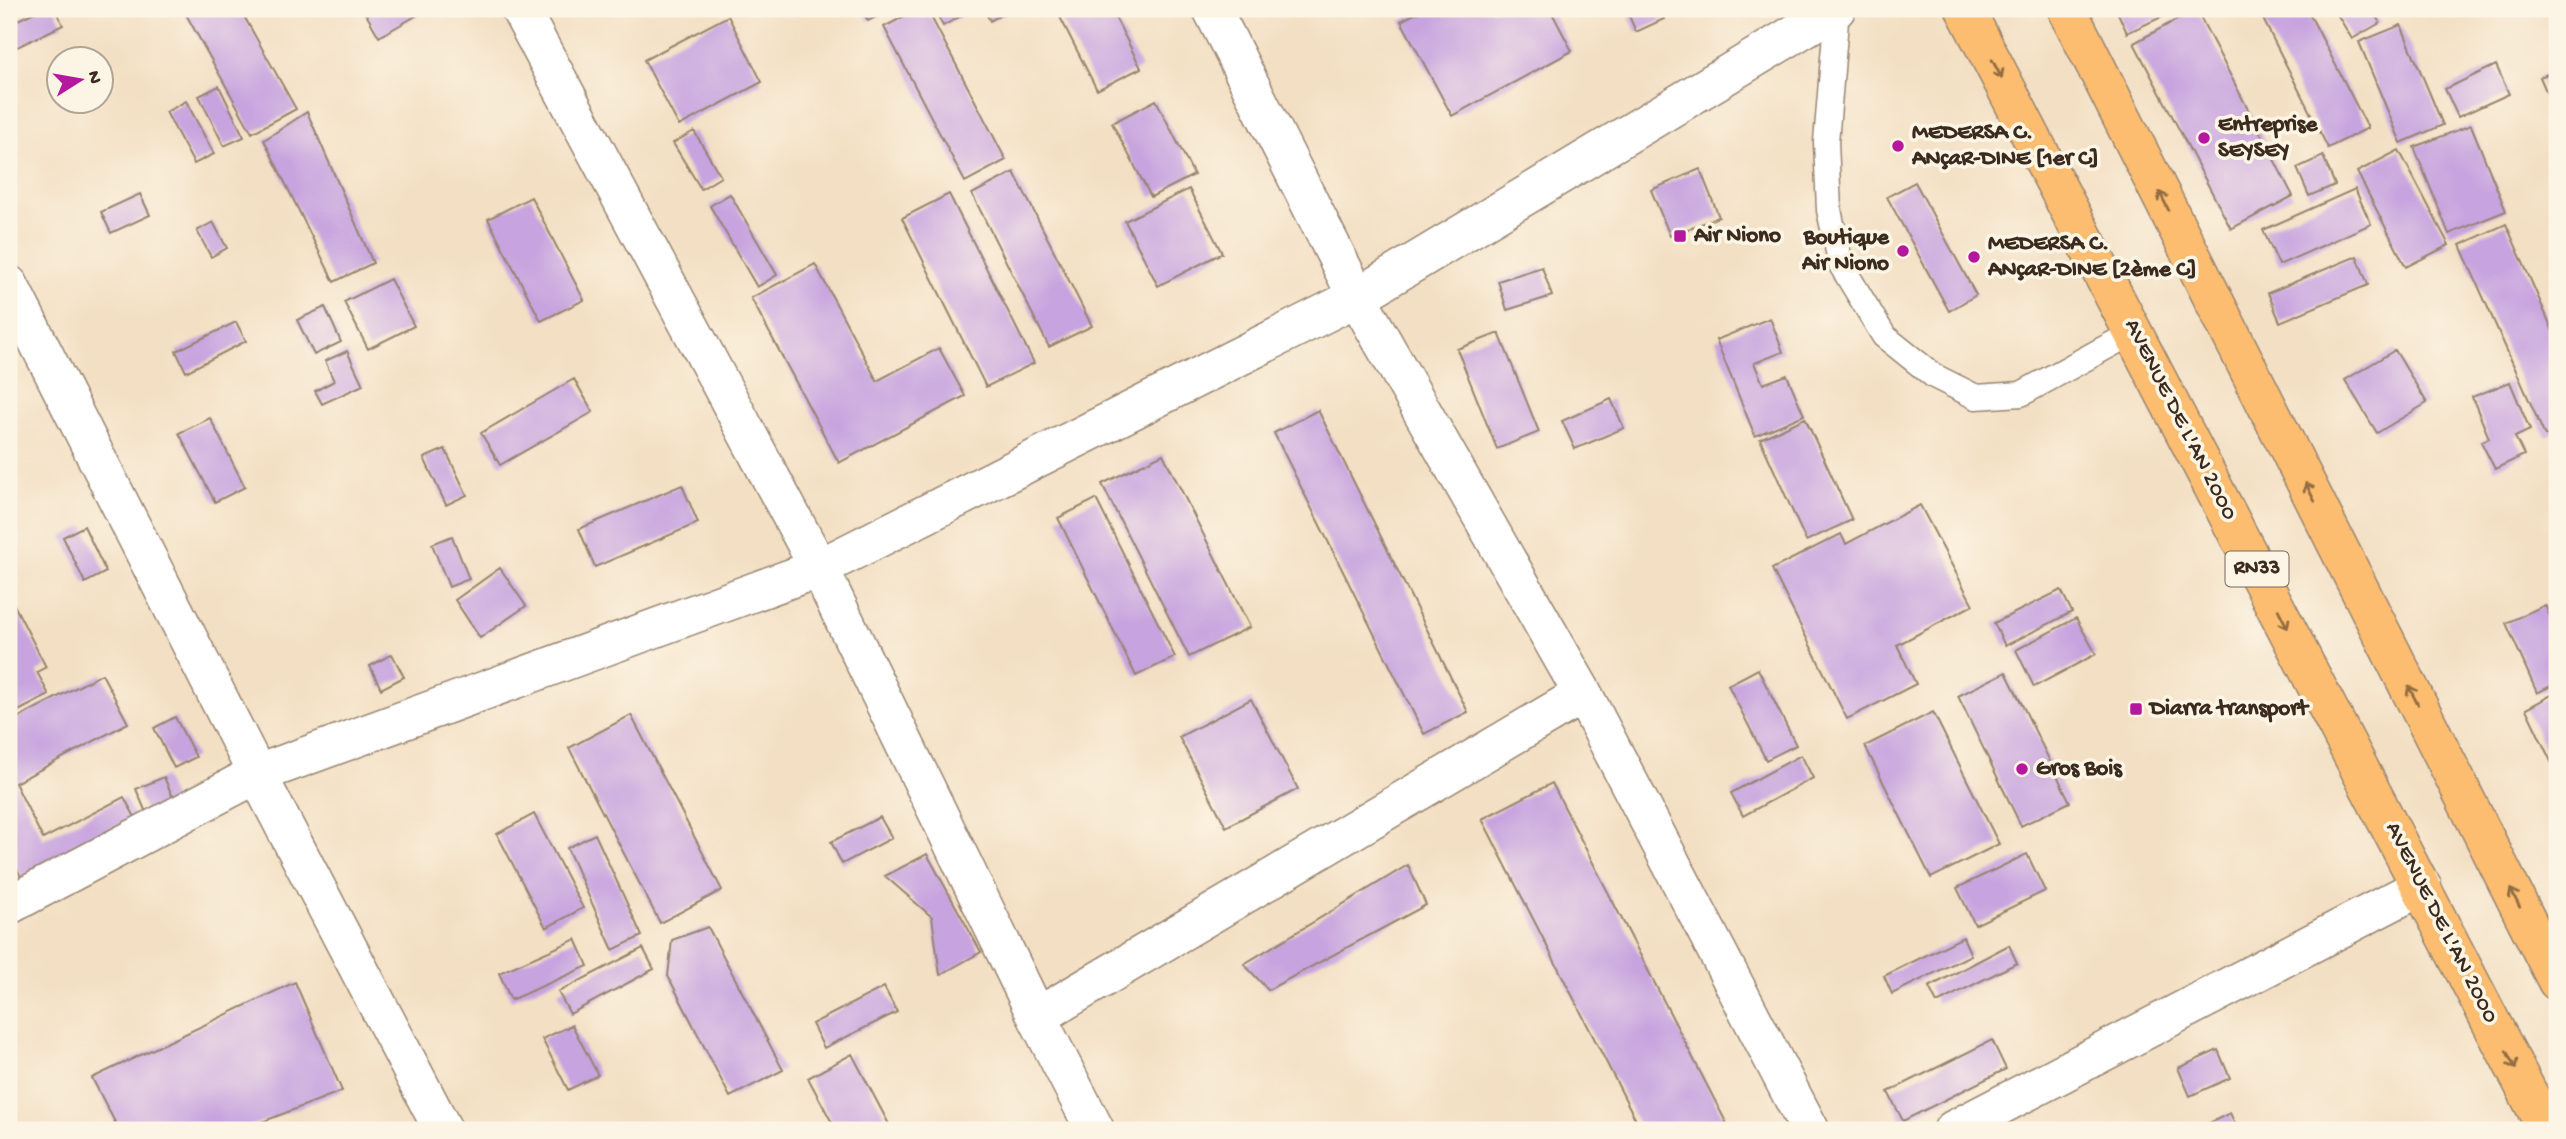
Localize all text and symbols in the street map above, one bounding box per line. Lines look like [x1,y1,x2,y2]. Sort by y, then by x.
north arrow [46,46,116,116]
one-way arrow [1991,58,2004,79]
text: N [81,69,106,86]
place label: Entreprise SEYSEY [2218,112,2319,165]
place label: MEDERSA C. ANçaR-DINE [1er C] [1911,120,2098,173]
marker: Entreprise SEYSEY [2196,130,2212,146]
marker: MEDERSA C. ANçaR-DINE [1er C] [1890,138,1906,154]
one-way arrow [2157,191,2171,212]
place label: Air Niono [1693,223,1781,250]
place label: Boutique Air Niono [1801,225,1890,278]
marker: Air Niono [1672,228,1688,244]
place label: MEDERSA C. ANçaR-DINE [2ème C] [1987,231,2196,284]
marker: Boutique Air Niono [1895,243,1911,259]
marker: MEDERSA C. ANçaR-DINE [2ème C] [1966,249,1982,265]
street label: AVENUE DE L'AN 2000 [2118,315,2242,525]
one-way arrow [2303,482,2317,503]
road number: RN33 [2226,552,2288,586]
one-way arrow [2277,608,2290,629]
one-way arrow [2405,685,2419,706]
place label: Diarra transport [2148,696,2310,723]
marker: Diarra transport [2128,701,2144,717]
place label: Gros Bois [2036,756,2123,783]
marker: Gros Bois [2014,761,2030,777]
street label: AVENUE DE L'AN 2000 [2379,818,2503,1028]
one-way arrow [2507,889,2521,909]
one-way arrow [2504,1049,2518,1070]

